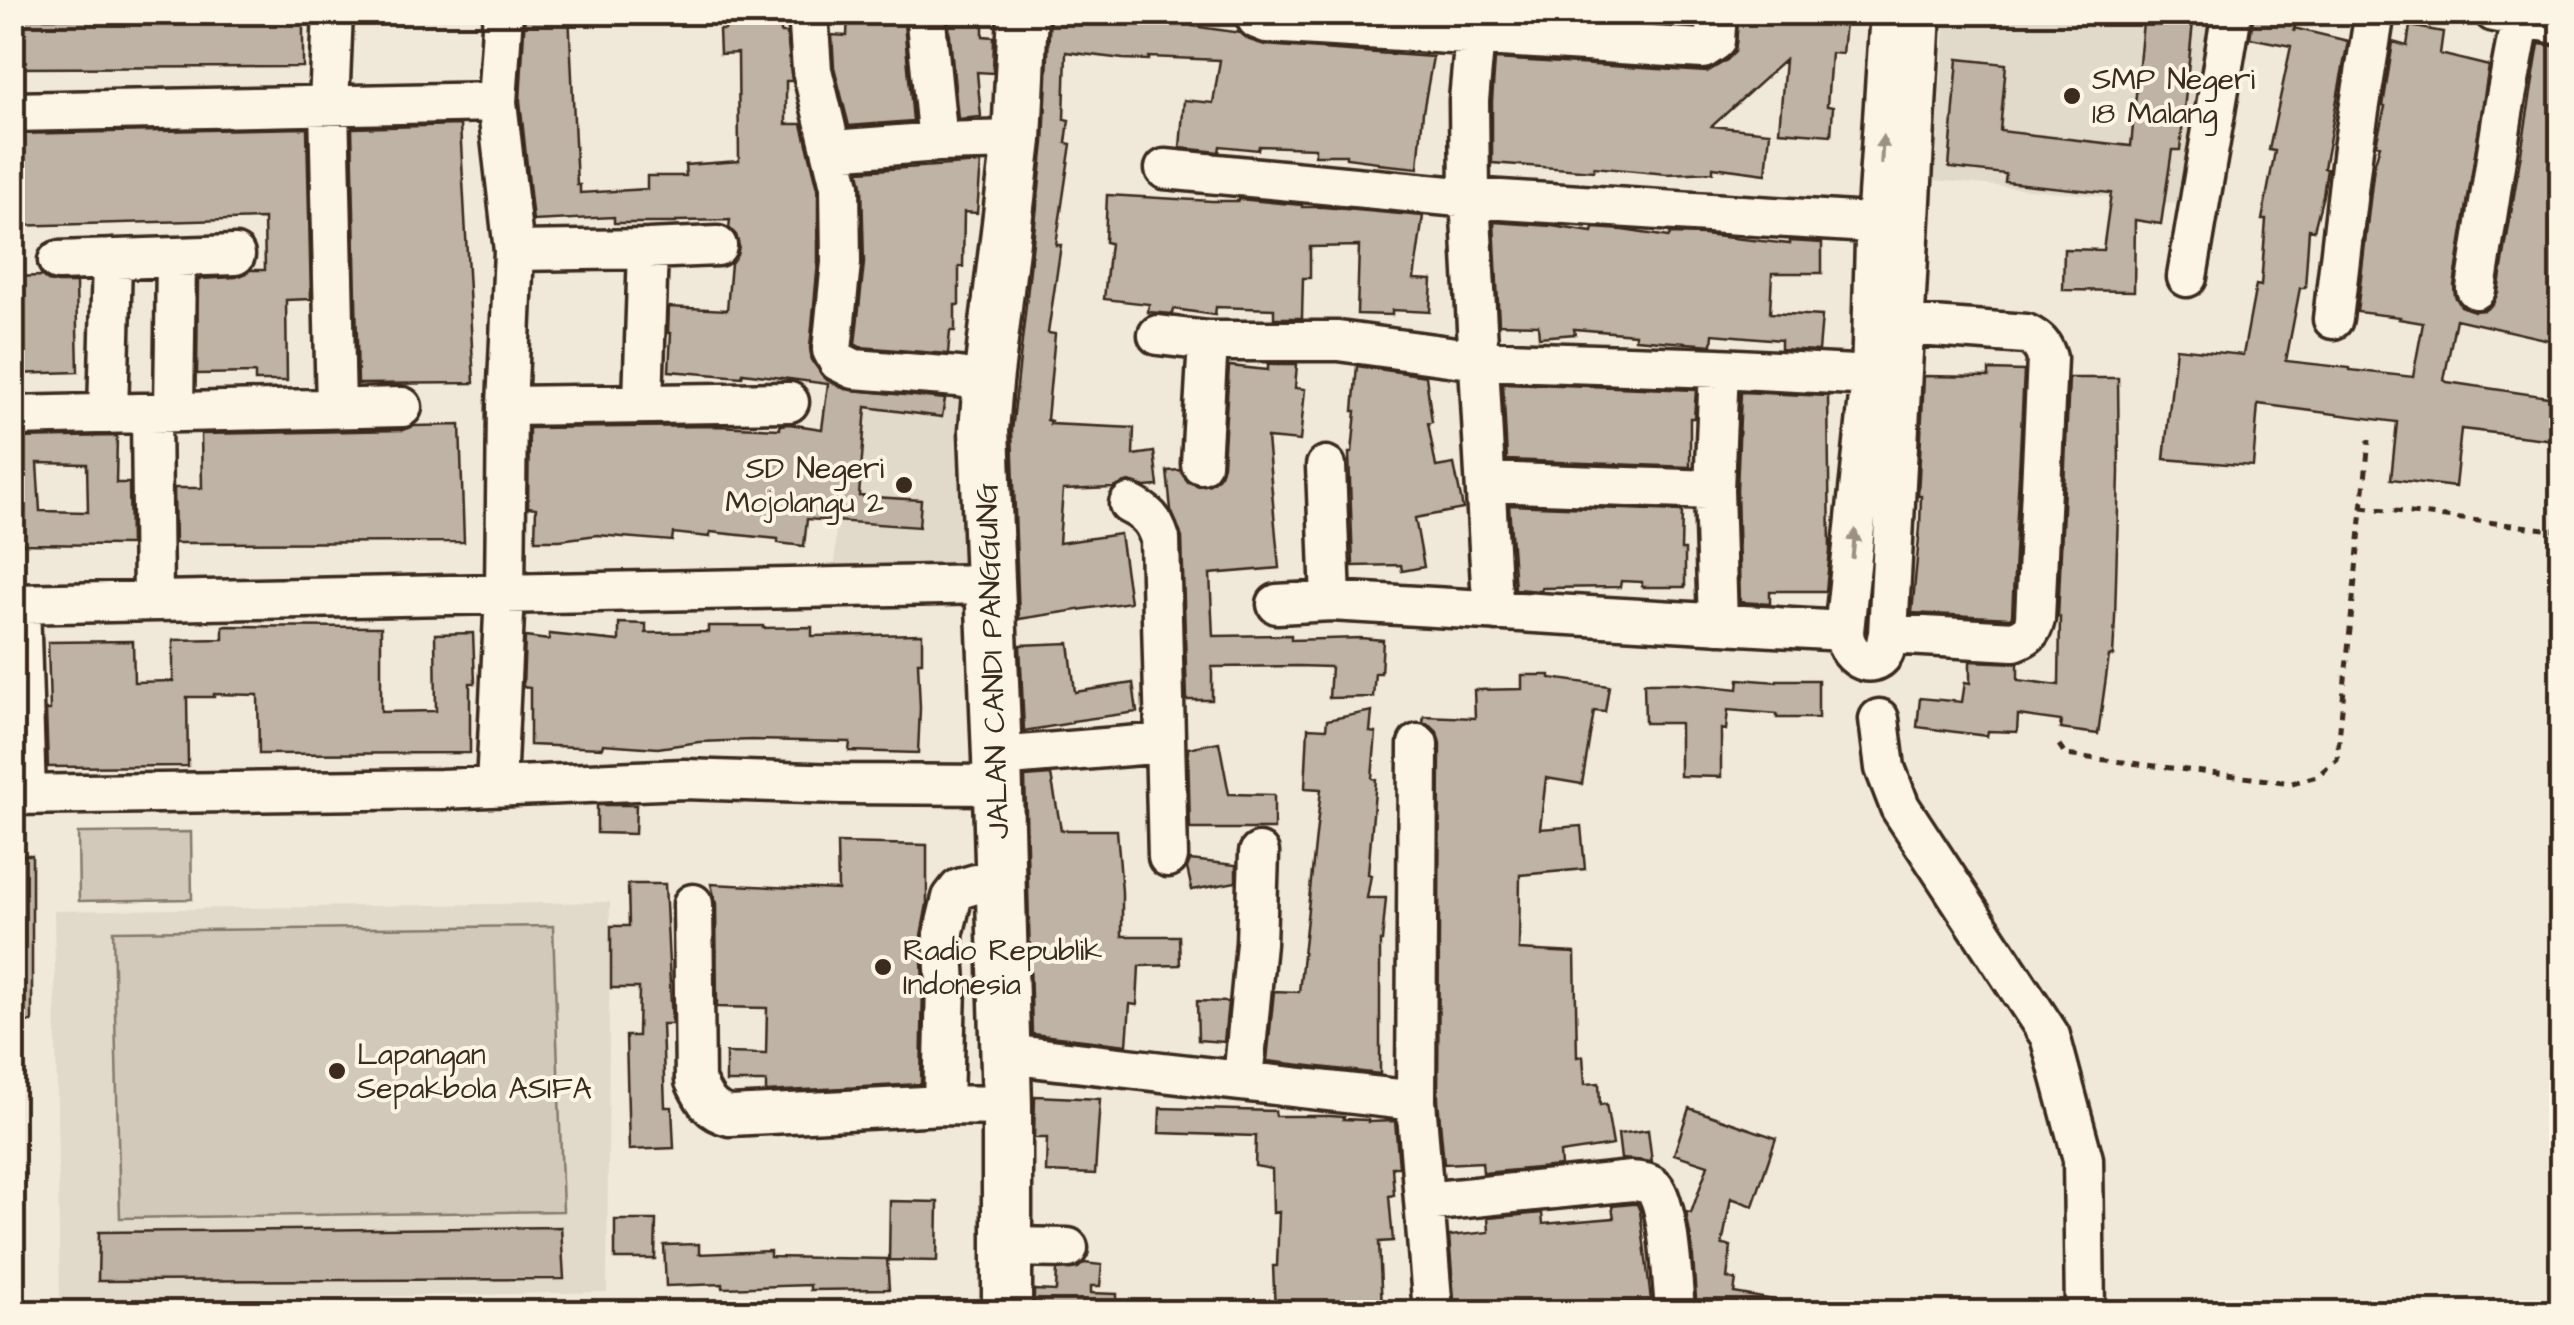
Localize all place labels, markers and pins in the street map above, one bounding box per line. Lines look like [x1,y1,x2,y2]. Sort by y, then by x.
place label: SMP Negeri 18 Malang [2092,59,2256,136]
marker: SMP Negeri 18 Malang [2061,85,2083,107]
place label: SD Negeri Mojolangu 2 [725,448,884,525]
marker: SD Negeri Mojolangu 2 [893,474,915,496]
place label: Radio Republik Indonesia [903,930,1103,1006]
marker: Radio Republik Indonesia [872,956,894,978]
place label: Lapangan Sepakbola ASIFA [357,1034,592,1110]
marker: Lapangan Sepakbola ASIFA [326,1060,348,1082]

